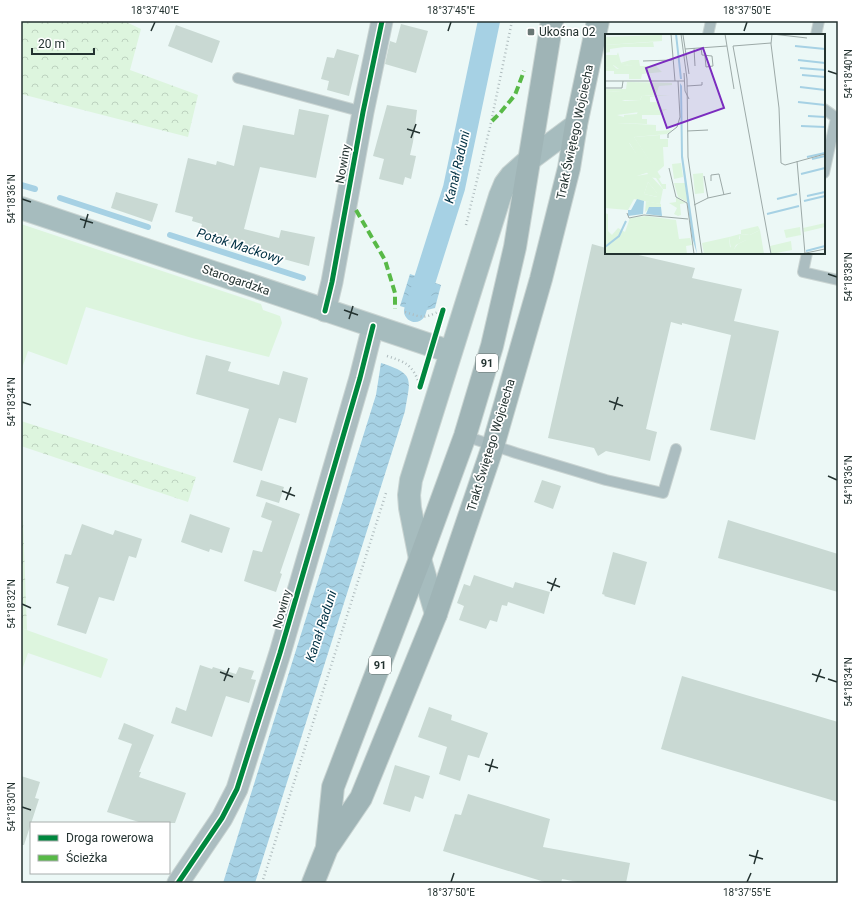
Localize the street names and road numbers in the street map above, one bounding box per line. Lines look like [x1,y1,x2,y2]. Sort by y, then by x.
street label: Trakt Świętego Wojciecha [553,63,596,201]
street label: Nowiny [333,143,353,185]
street label: Starogardzka [200,262,272,298]
road number: 91 [476,354,498,372]
street label: Trakt Świętego Wojciecha [463,377,518,513]
street label: Nowiny [270,588,294,630]
road number: 91 [369,656,391,674]

